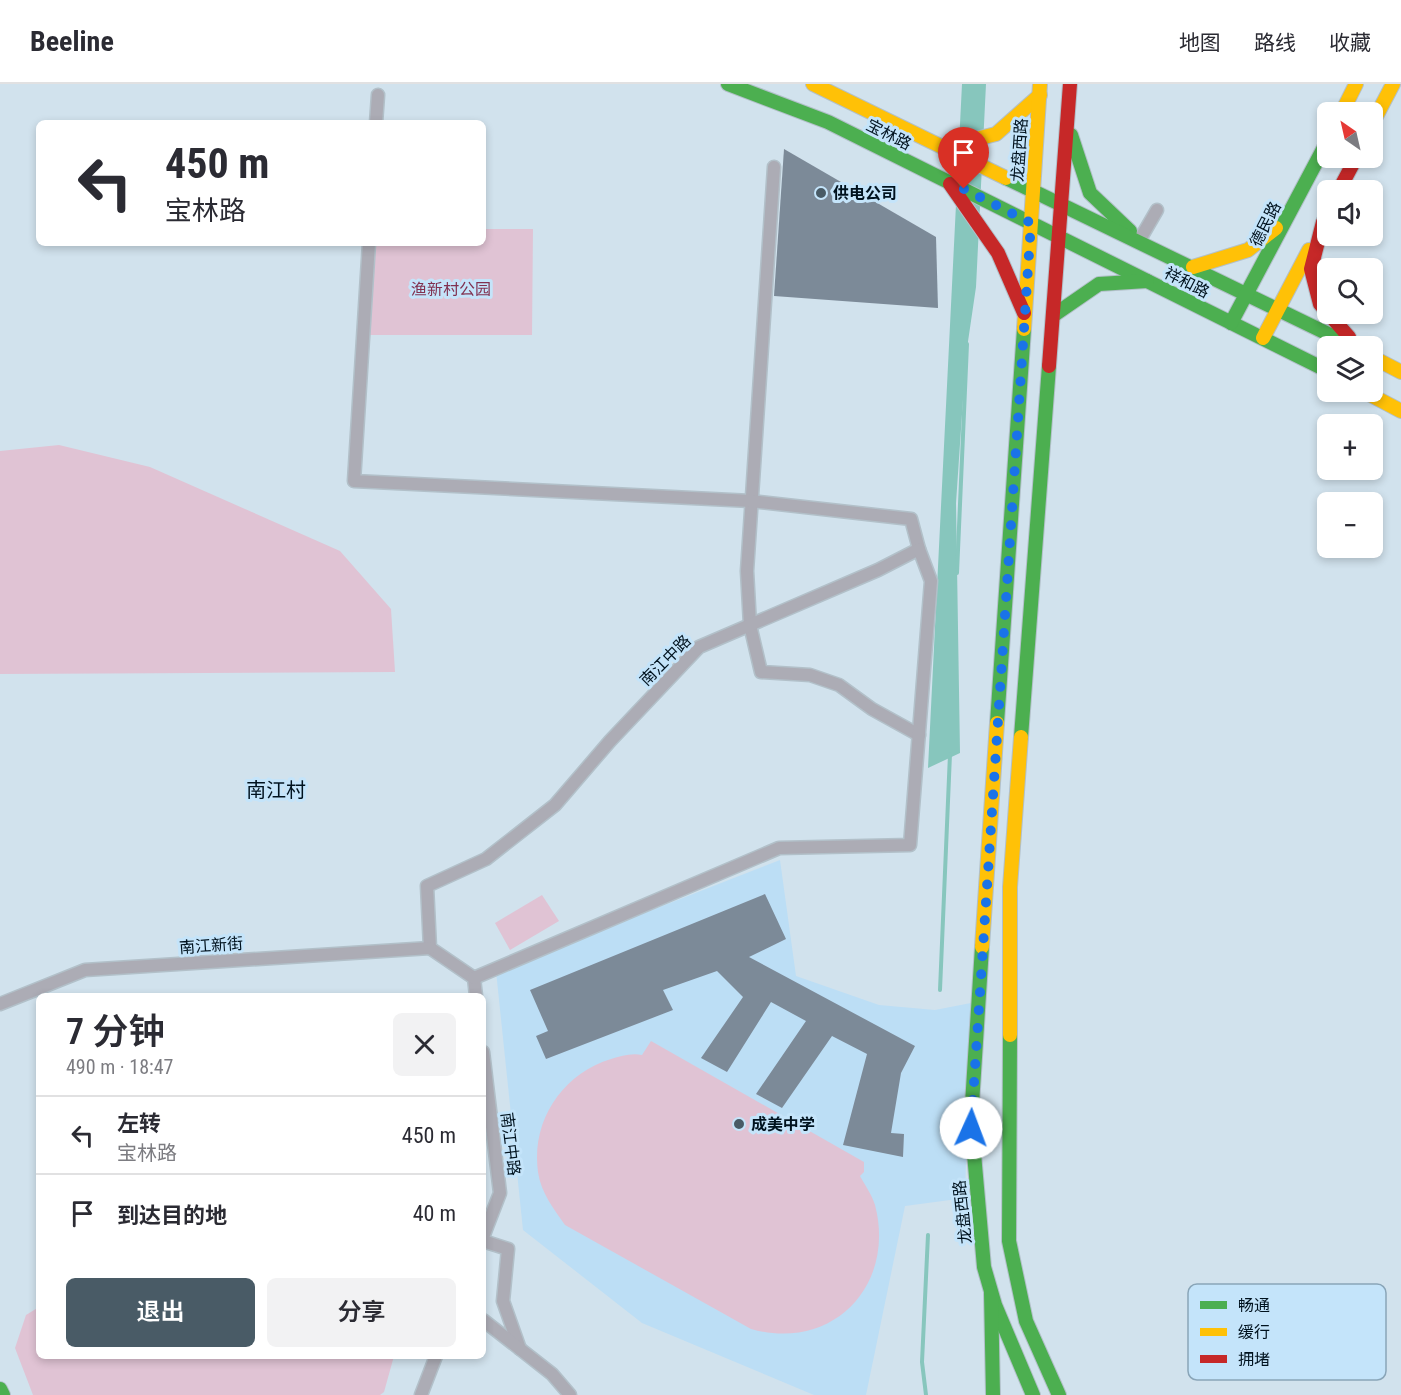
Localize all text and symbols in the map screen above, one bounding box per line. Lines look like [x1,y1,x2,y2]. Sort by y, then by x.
text: Beeline [30,25,114,58]
text: 地图 [1179,31,1221,55]
text: 路线 [1254,31,1296,55]
text: 收藏 [1329,31,1371,55]
north arrow [1317,102,1383,168]
map controls [1317,102,1383,558]
street label: 宝林路 [863,115,914,154]
street label: 龙盘西路 [1008,117,1031,183]
pin [938,127,989,189]
icon: arrive [947,136,980,169]
text: 450 m [165,139,270,188]
icon: left [66,144,144,222]
button: sound [1317,180,1383,246]
place label: 供电公司 [833,184,897,203]
marker: 供电公司 [814,186,828,200]
text: 宝林路 [165,195,246,227]
street label: 德民路 [1246,199,1285,250]
button: search [1317,258,1383,324]
street label: 祥和路 [1161,263,1212,302]
park label: 渔新村公园 [411,280,491,299]
button: layers [1317,336,1383,402]
button: + [1317,414,1383,480]
button: − [1317,492,1383,558]
street label: 南江中路 [636,631,695,690]
district label: 南江村 [246,778,306,802]
street label: 南江新街 [178,934,244,957]
text: 7 分钟 [66,1011,164,1053]
button: close [393,1013,456,1076]
text: 490 m · 18:47 [66,1055,173,1079]
position arrow [939,1096,1003,1160]
text: 左转 [117,1111,161,1136]
street label: 南江中路 [497,1111,524,1177]
place label: 成美中学 [751,1115,815,1134]
marker: 成美中学 [732,1117,746,1131]
icon: left [66,1119,99,1152]
text: 450 m [402,1123,456,1148]
text: 宝林路 [117,1141,177,1165]
street label: 龙盘西路 [950,1179,975,1245]
icon: arrive [66,1197,99,1230]
text: 40 m [413,1201,456,1226]
text: 到达目的地 [117,1203,227,1228]
button: 退出 [66,1278,255,1347]
button: 分享 [267,1278,456,1347]
legend [1188,1284,1386,1380]
text: 畅通 [1238,1296,1270,1315]
text: 缓行 [1238,1323,1270,1342]
text: 拥堵 [1238,1350,1270,1369]

